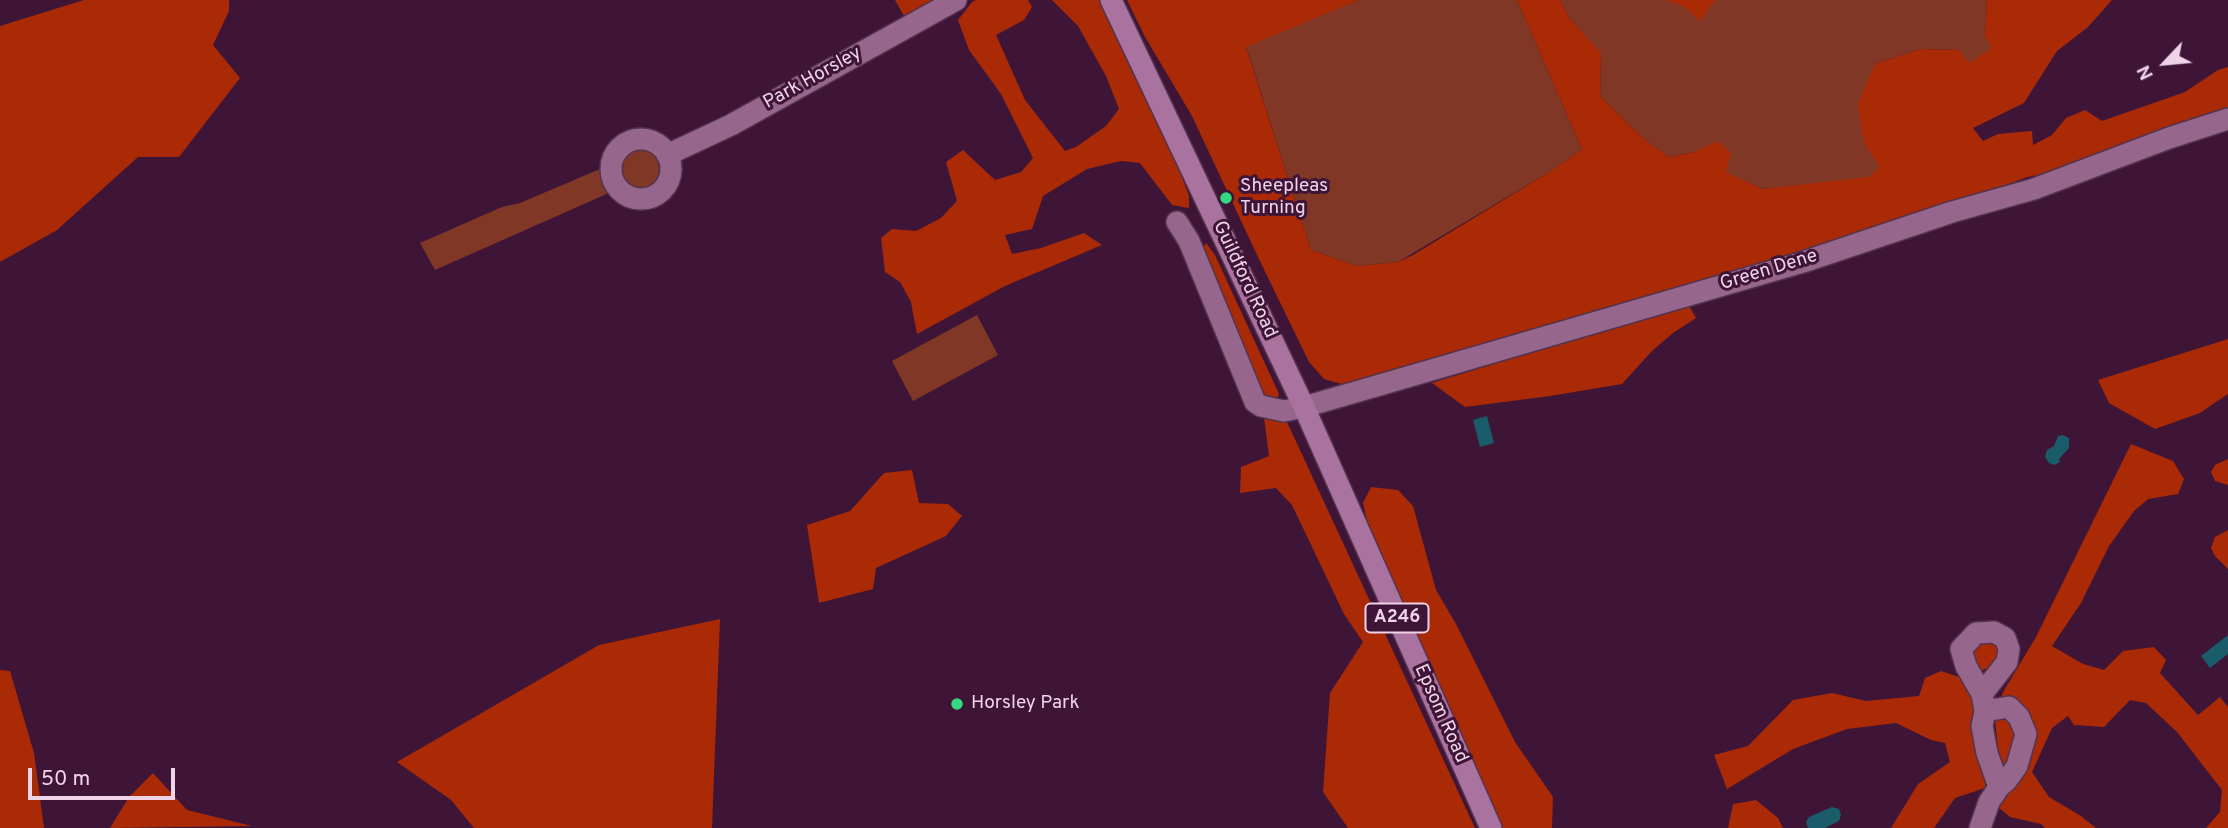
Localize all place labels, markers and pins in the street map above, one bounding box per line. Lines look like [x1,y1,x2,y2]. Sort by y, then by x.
place label: Sheepleas Turning [1240,176,1328,220]
marker: Sheepleas Turning [1218,190,1234,206]
place label: Horsley Park [971,693,1080,715]
marker: Horsley Park [949,696,965,712]

